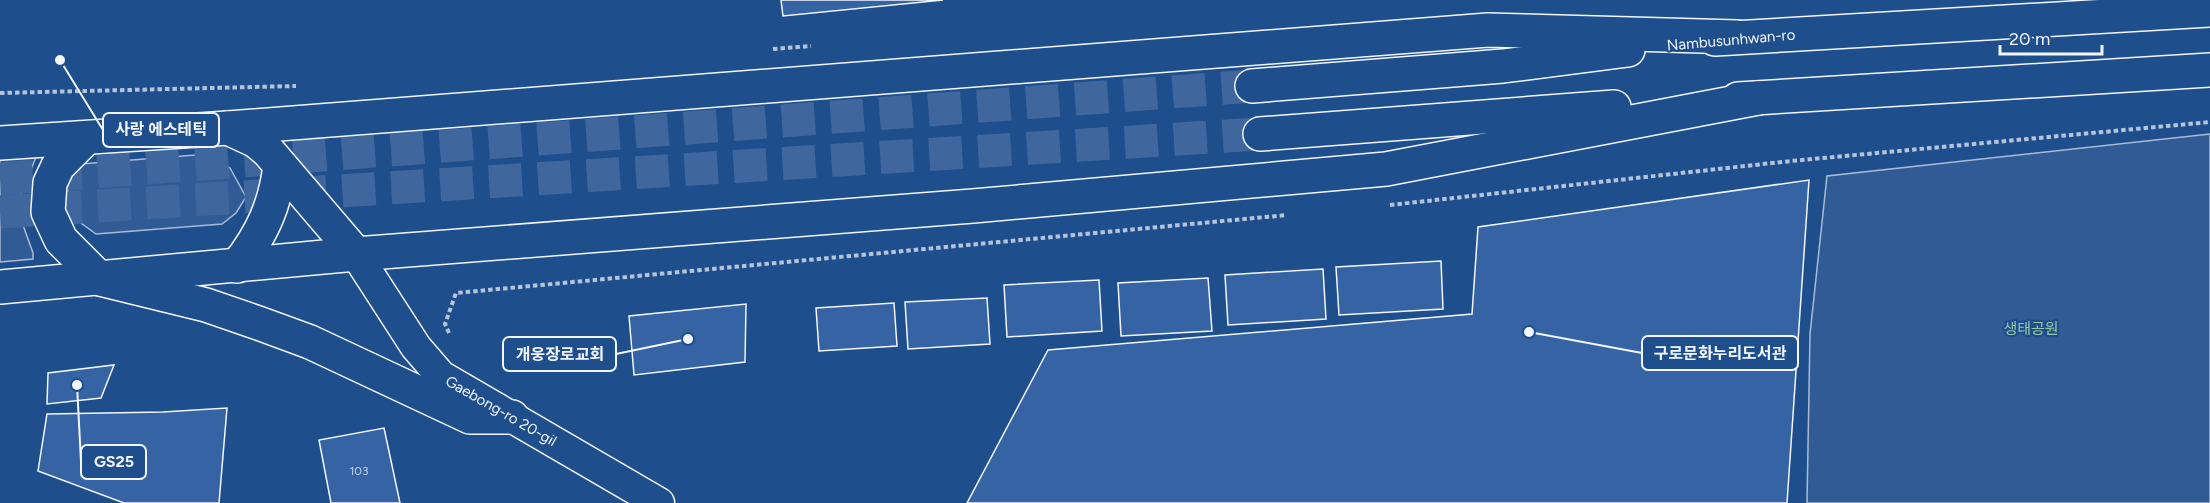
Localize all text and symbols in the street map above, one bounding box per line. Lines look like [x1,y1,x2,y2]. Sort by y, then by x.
scale bar [2000,18,2102,56]
street label: Nambusunhwan-ro [1666,25,1796,55]
text: 20 m [2009,28,2050,50]
callout: 사랑 에스테틱 [103,113,219,147]
text: 사랑 에스테틱 [115,120,207,139]
park label: 생태공원 [2003,320,2059,338]
callout: 구로문화누리도서관 [1642,336,1798,370]
callout: 개웅장로교회 [503,337,616,371]
text: 구로문화누리도서관 [1654,344,1787,363]
text: 개웅장로교회 [516,345,604,364]
street label: Gaebong-ro 20-gil [442,372,560,450]
callout: GS25 [81,445,146,479]
text: GS25 [94,452,134,471]
house number: 103 [349,464,369,478]

